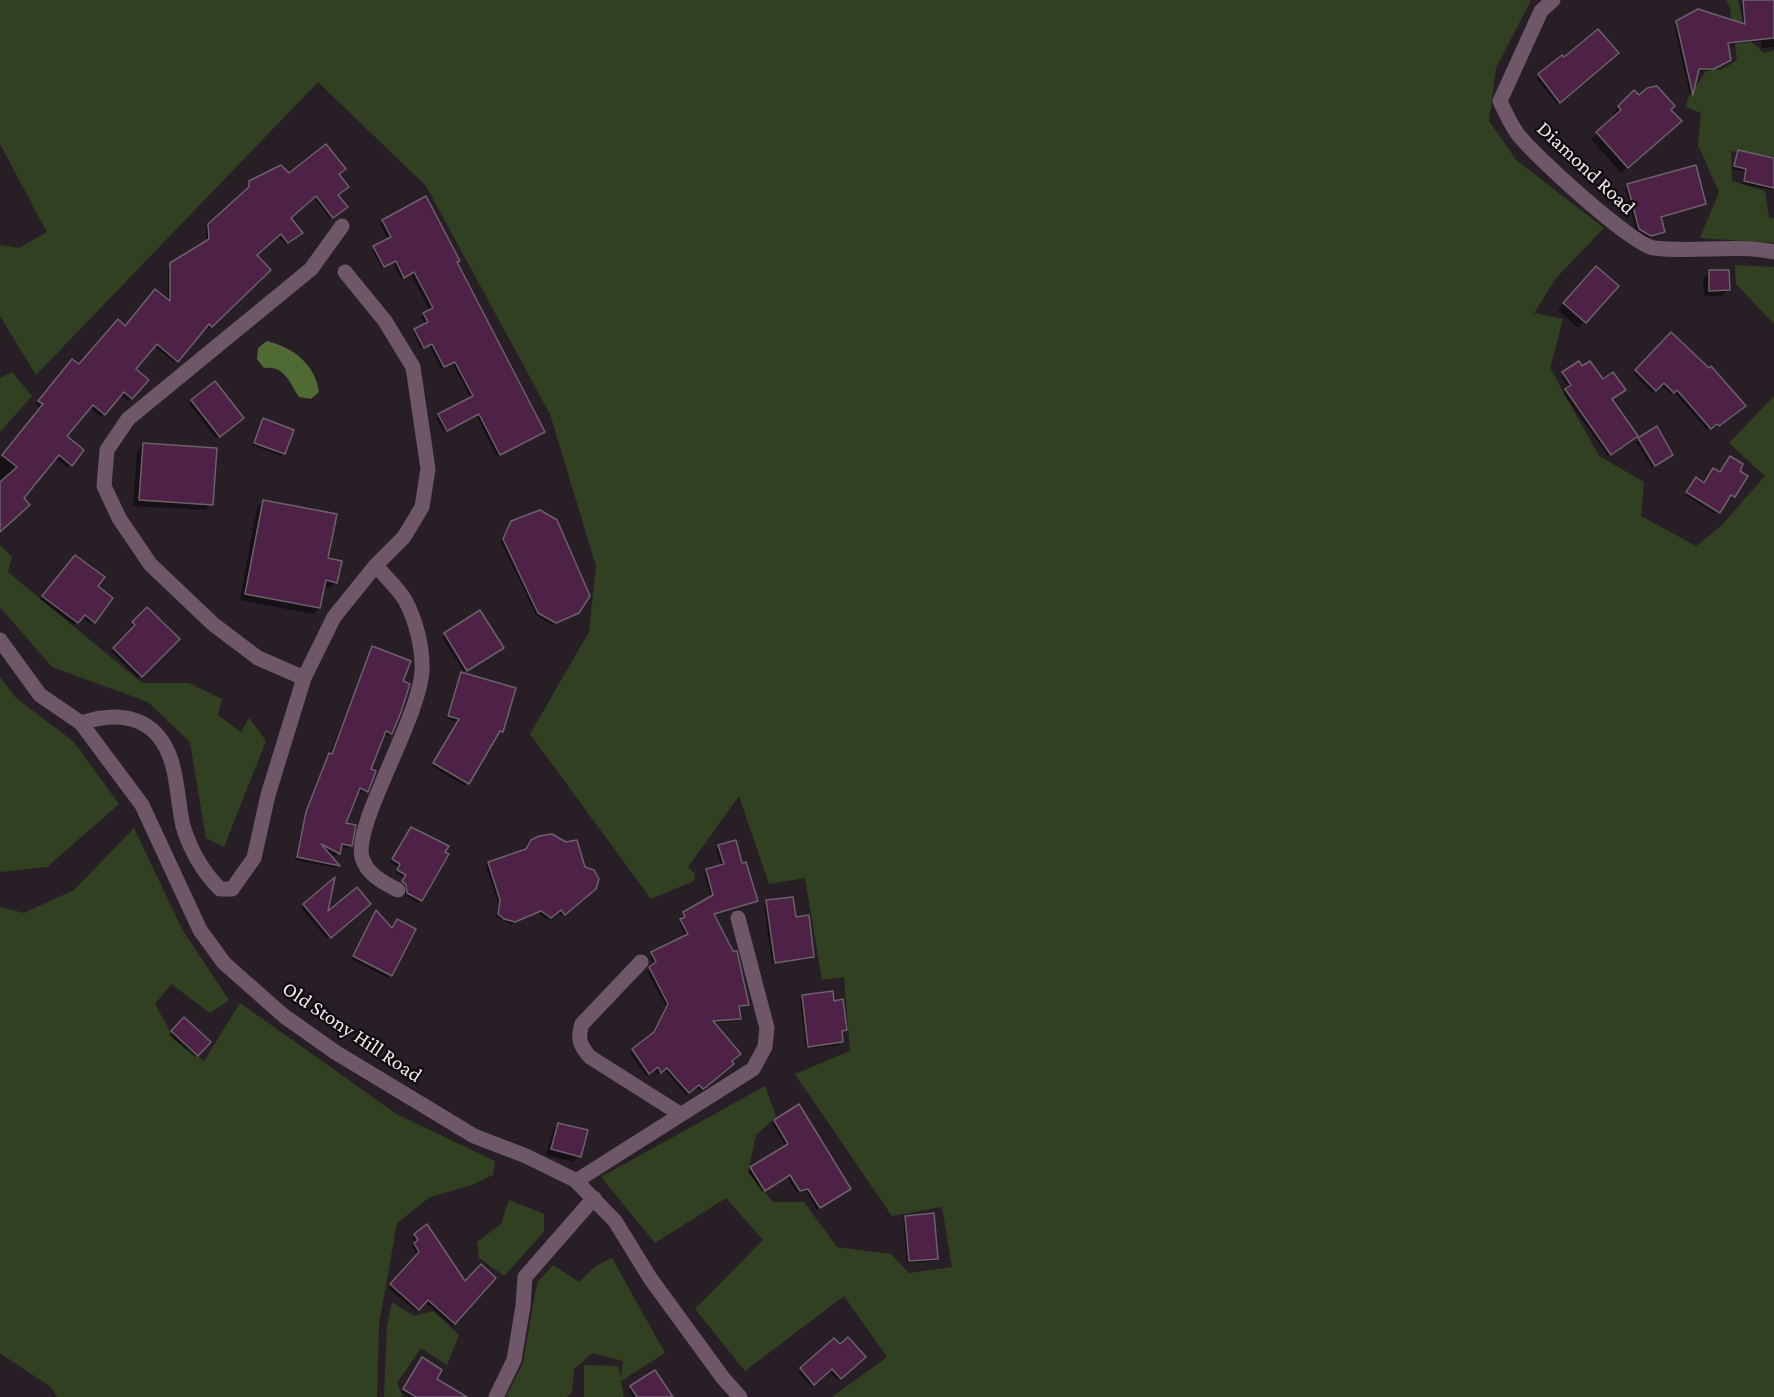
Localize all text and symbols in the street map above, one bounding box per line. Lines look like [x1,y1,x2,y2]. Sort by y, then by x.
street label: Diamond Road [1532,116,1640,220]
street label: Old Stony Hill Road [277,976,427,1088]

